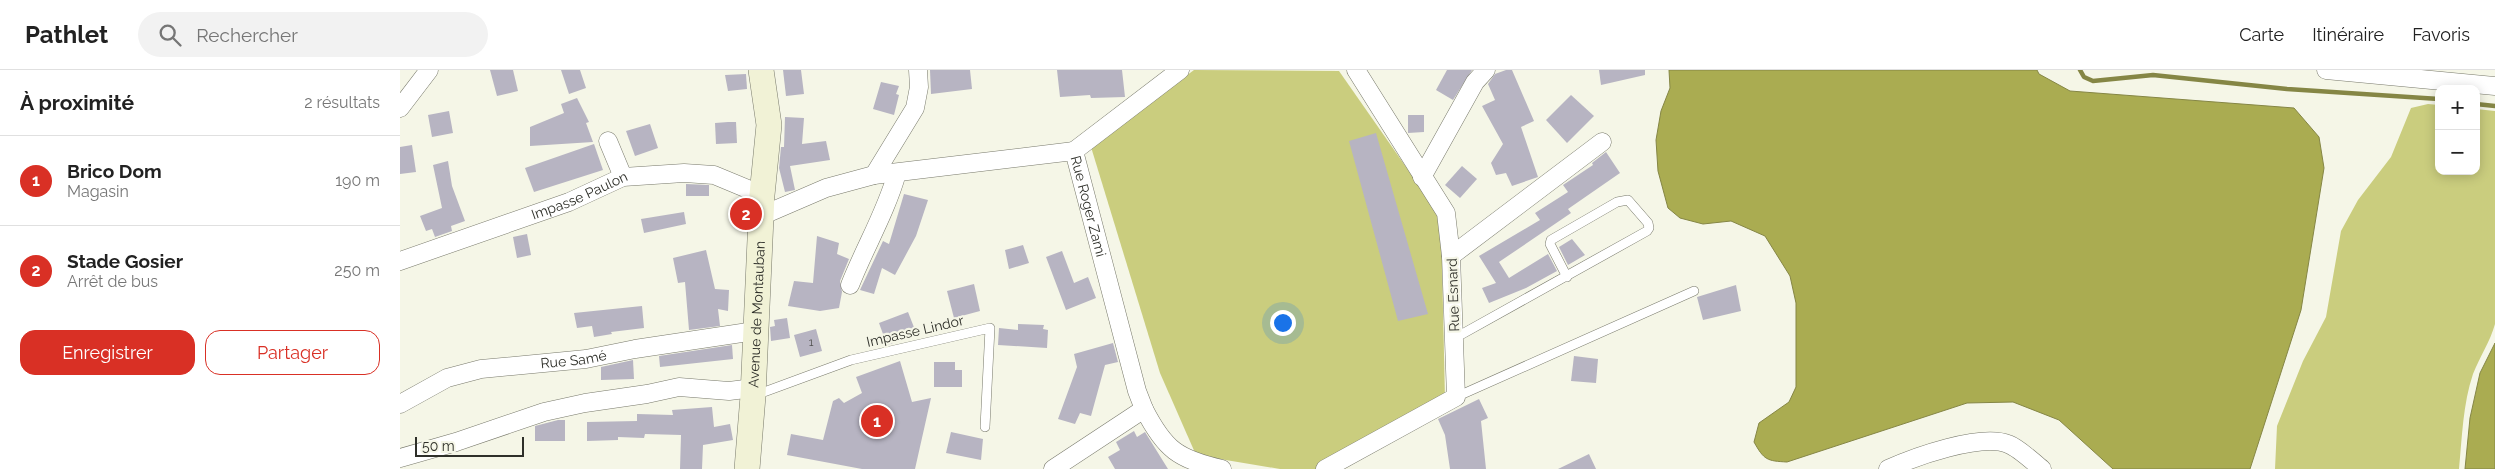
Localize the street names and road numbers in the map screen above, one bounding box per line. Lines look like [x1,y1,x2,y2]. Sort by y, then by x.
street label: Rue Roger Zami [1068,154,1109,258]
street label: Impasse Paulon [529,168,630,223]
street label: Avenue de Montauban [745,241,768,388]
street label: Rue Esnard [1444,258,1462,332]
street label: Impasse Lindor [865,312,965,350]
street label: Rue Samé [540,347,608,371]

